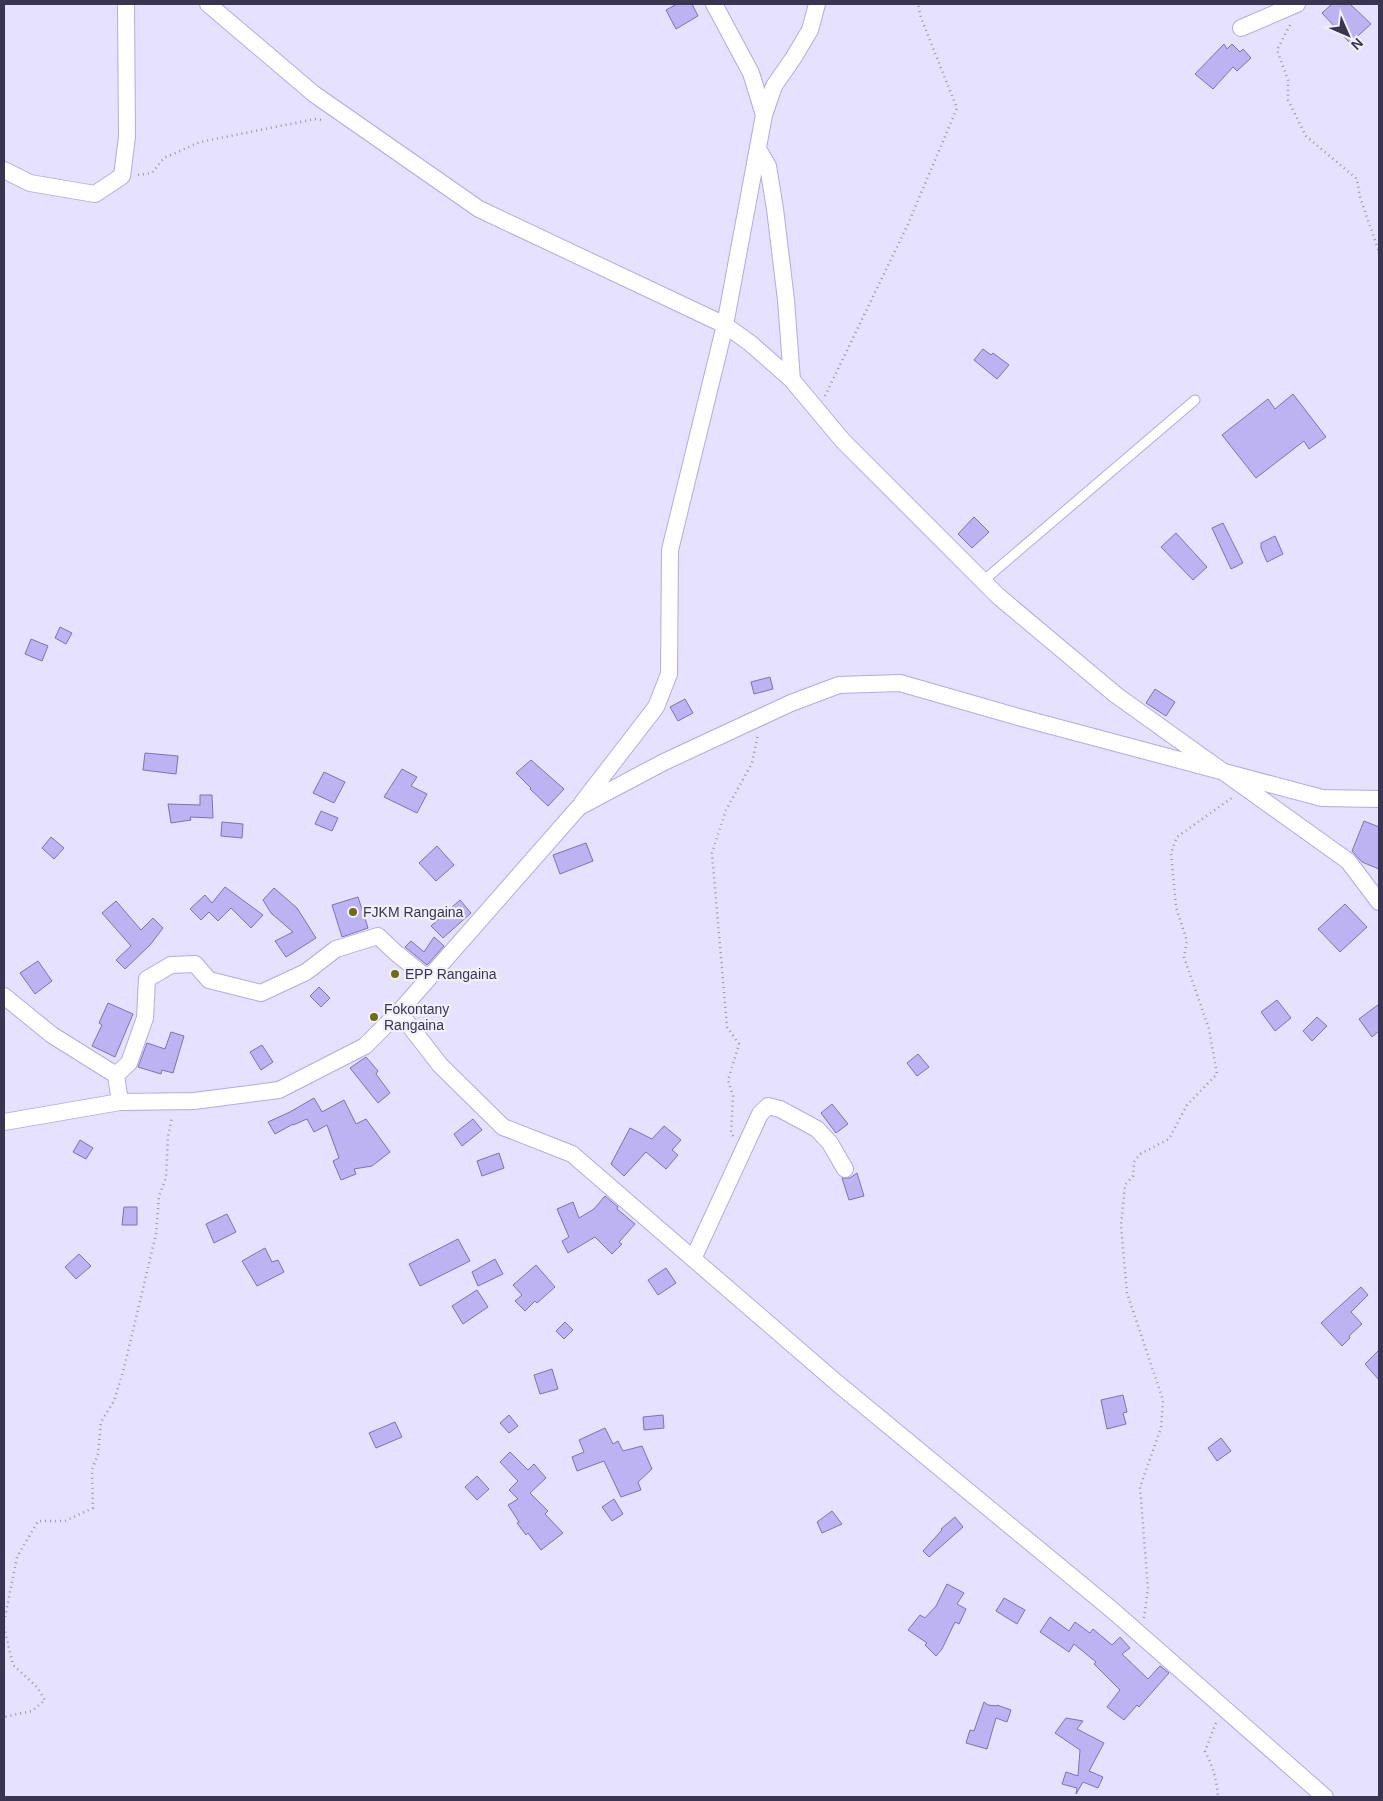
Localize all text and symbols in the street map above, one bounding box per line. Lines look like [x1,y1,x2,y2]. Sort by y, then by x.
north arrow [1323,10,1373,60]
text: N [1348,35,1366,53]
place label: FJKM Rangaina [363,904,464,920]
marker: FJKM Rangaina [347,906,359,918]
place label: EPP Rangaina [405,966,497,982]
marker: EPP Rangaina [389,968,401,980]
place label: Fokontany Rangaina [384,1001,449,1033]
marker: Fokontany Rangaina [368,1011,380,1023]

